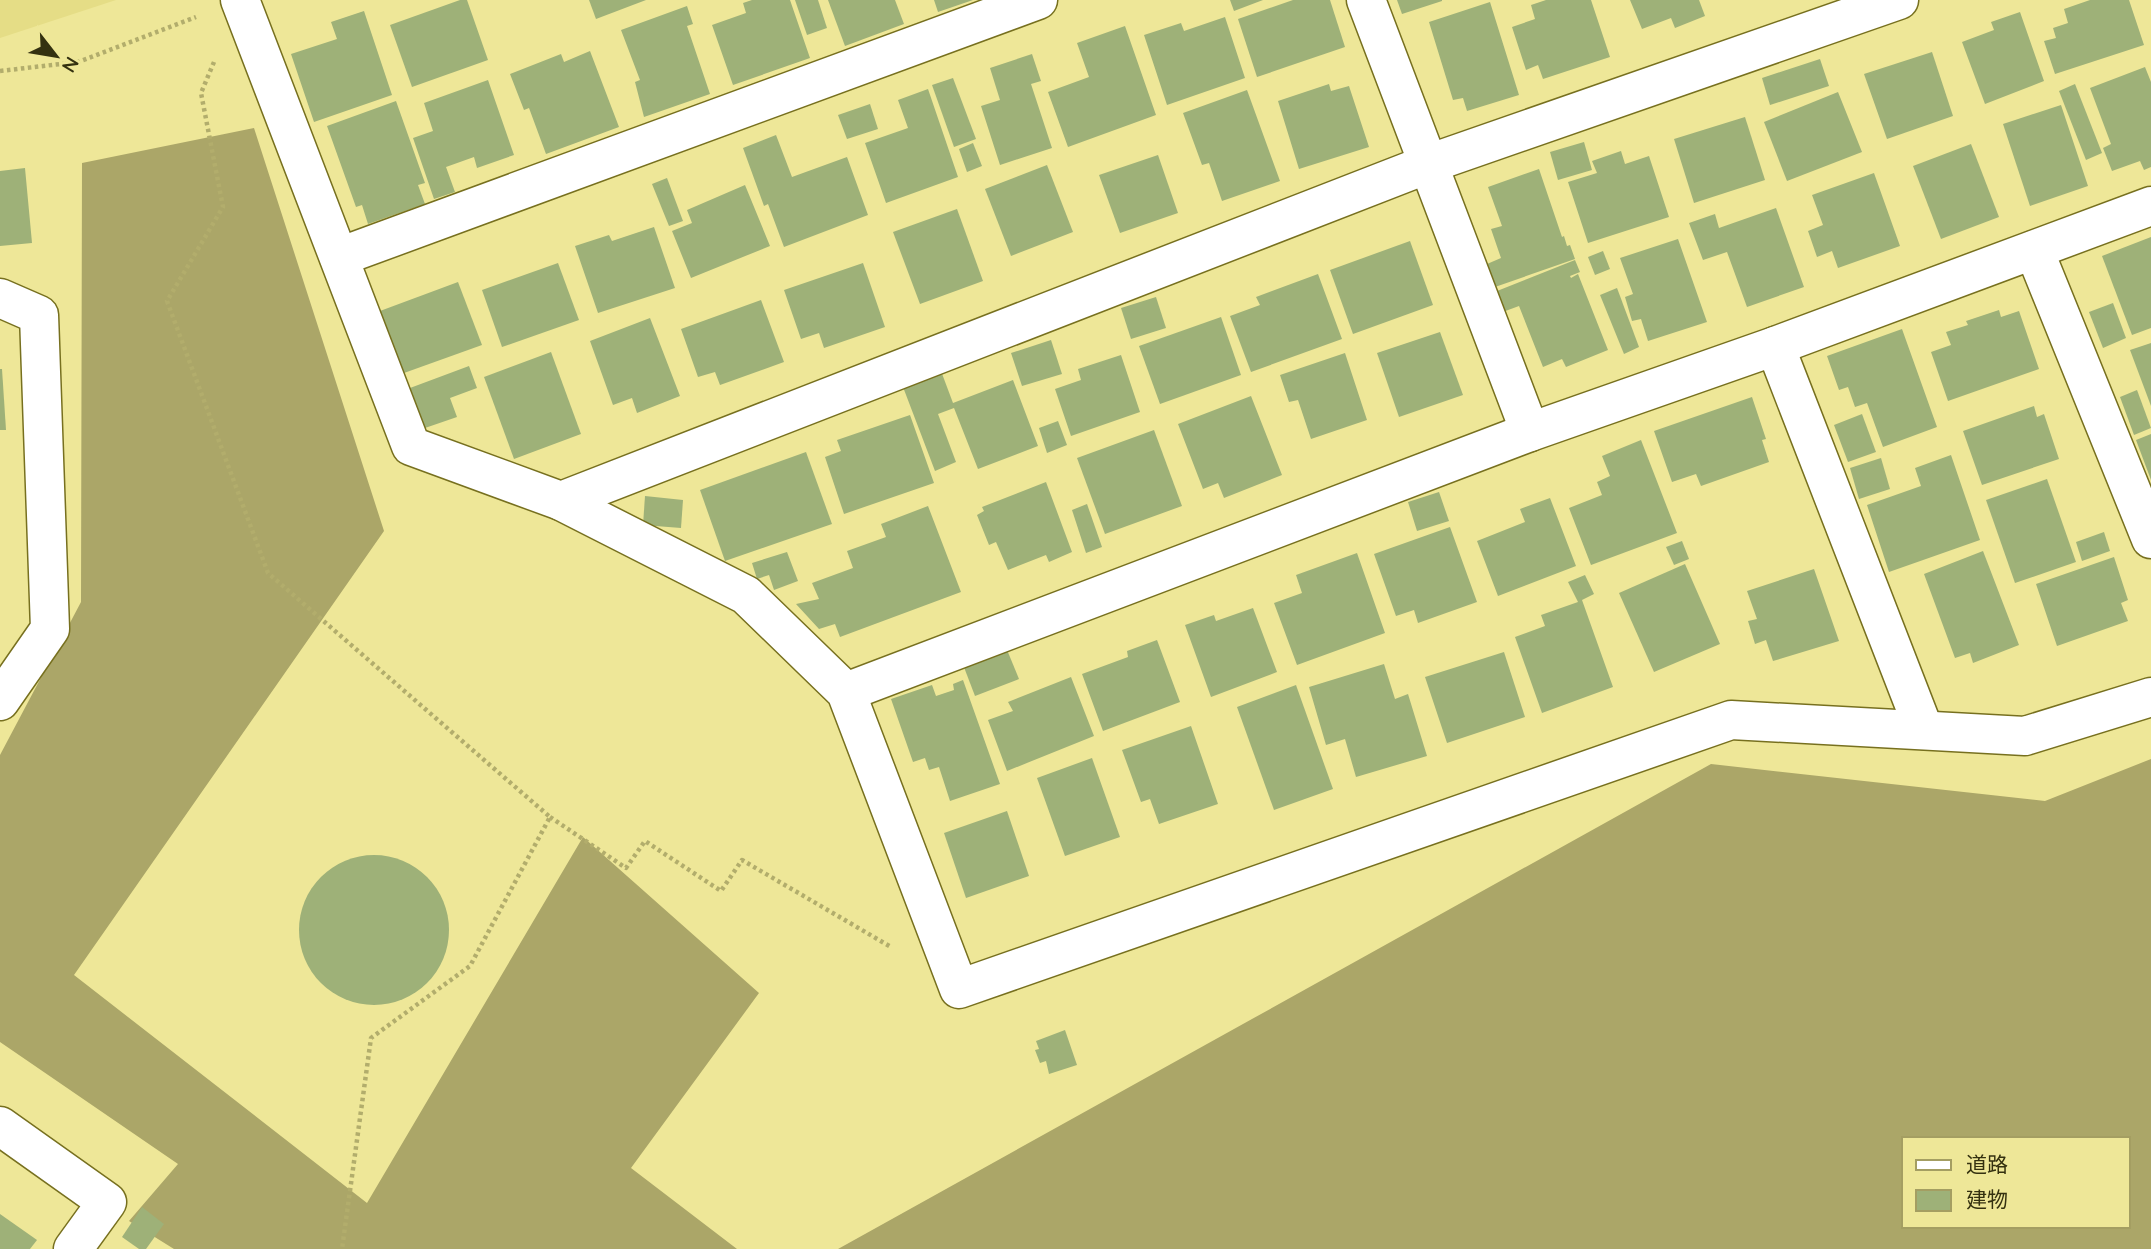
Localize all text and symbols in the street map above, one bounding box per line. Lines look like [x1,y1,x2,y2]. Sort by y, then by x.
north arrow [21,21,91,91]
text: N [57,53,84,77]
legend [1902,1137,2130,1228]
text: 道路 [1966,1151,2008,1177]
text: 建物 [1966,1186,2008,1212]

